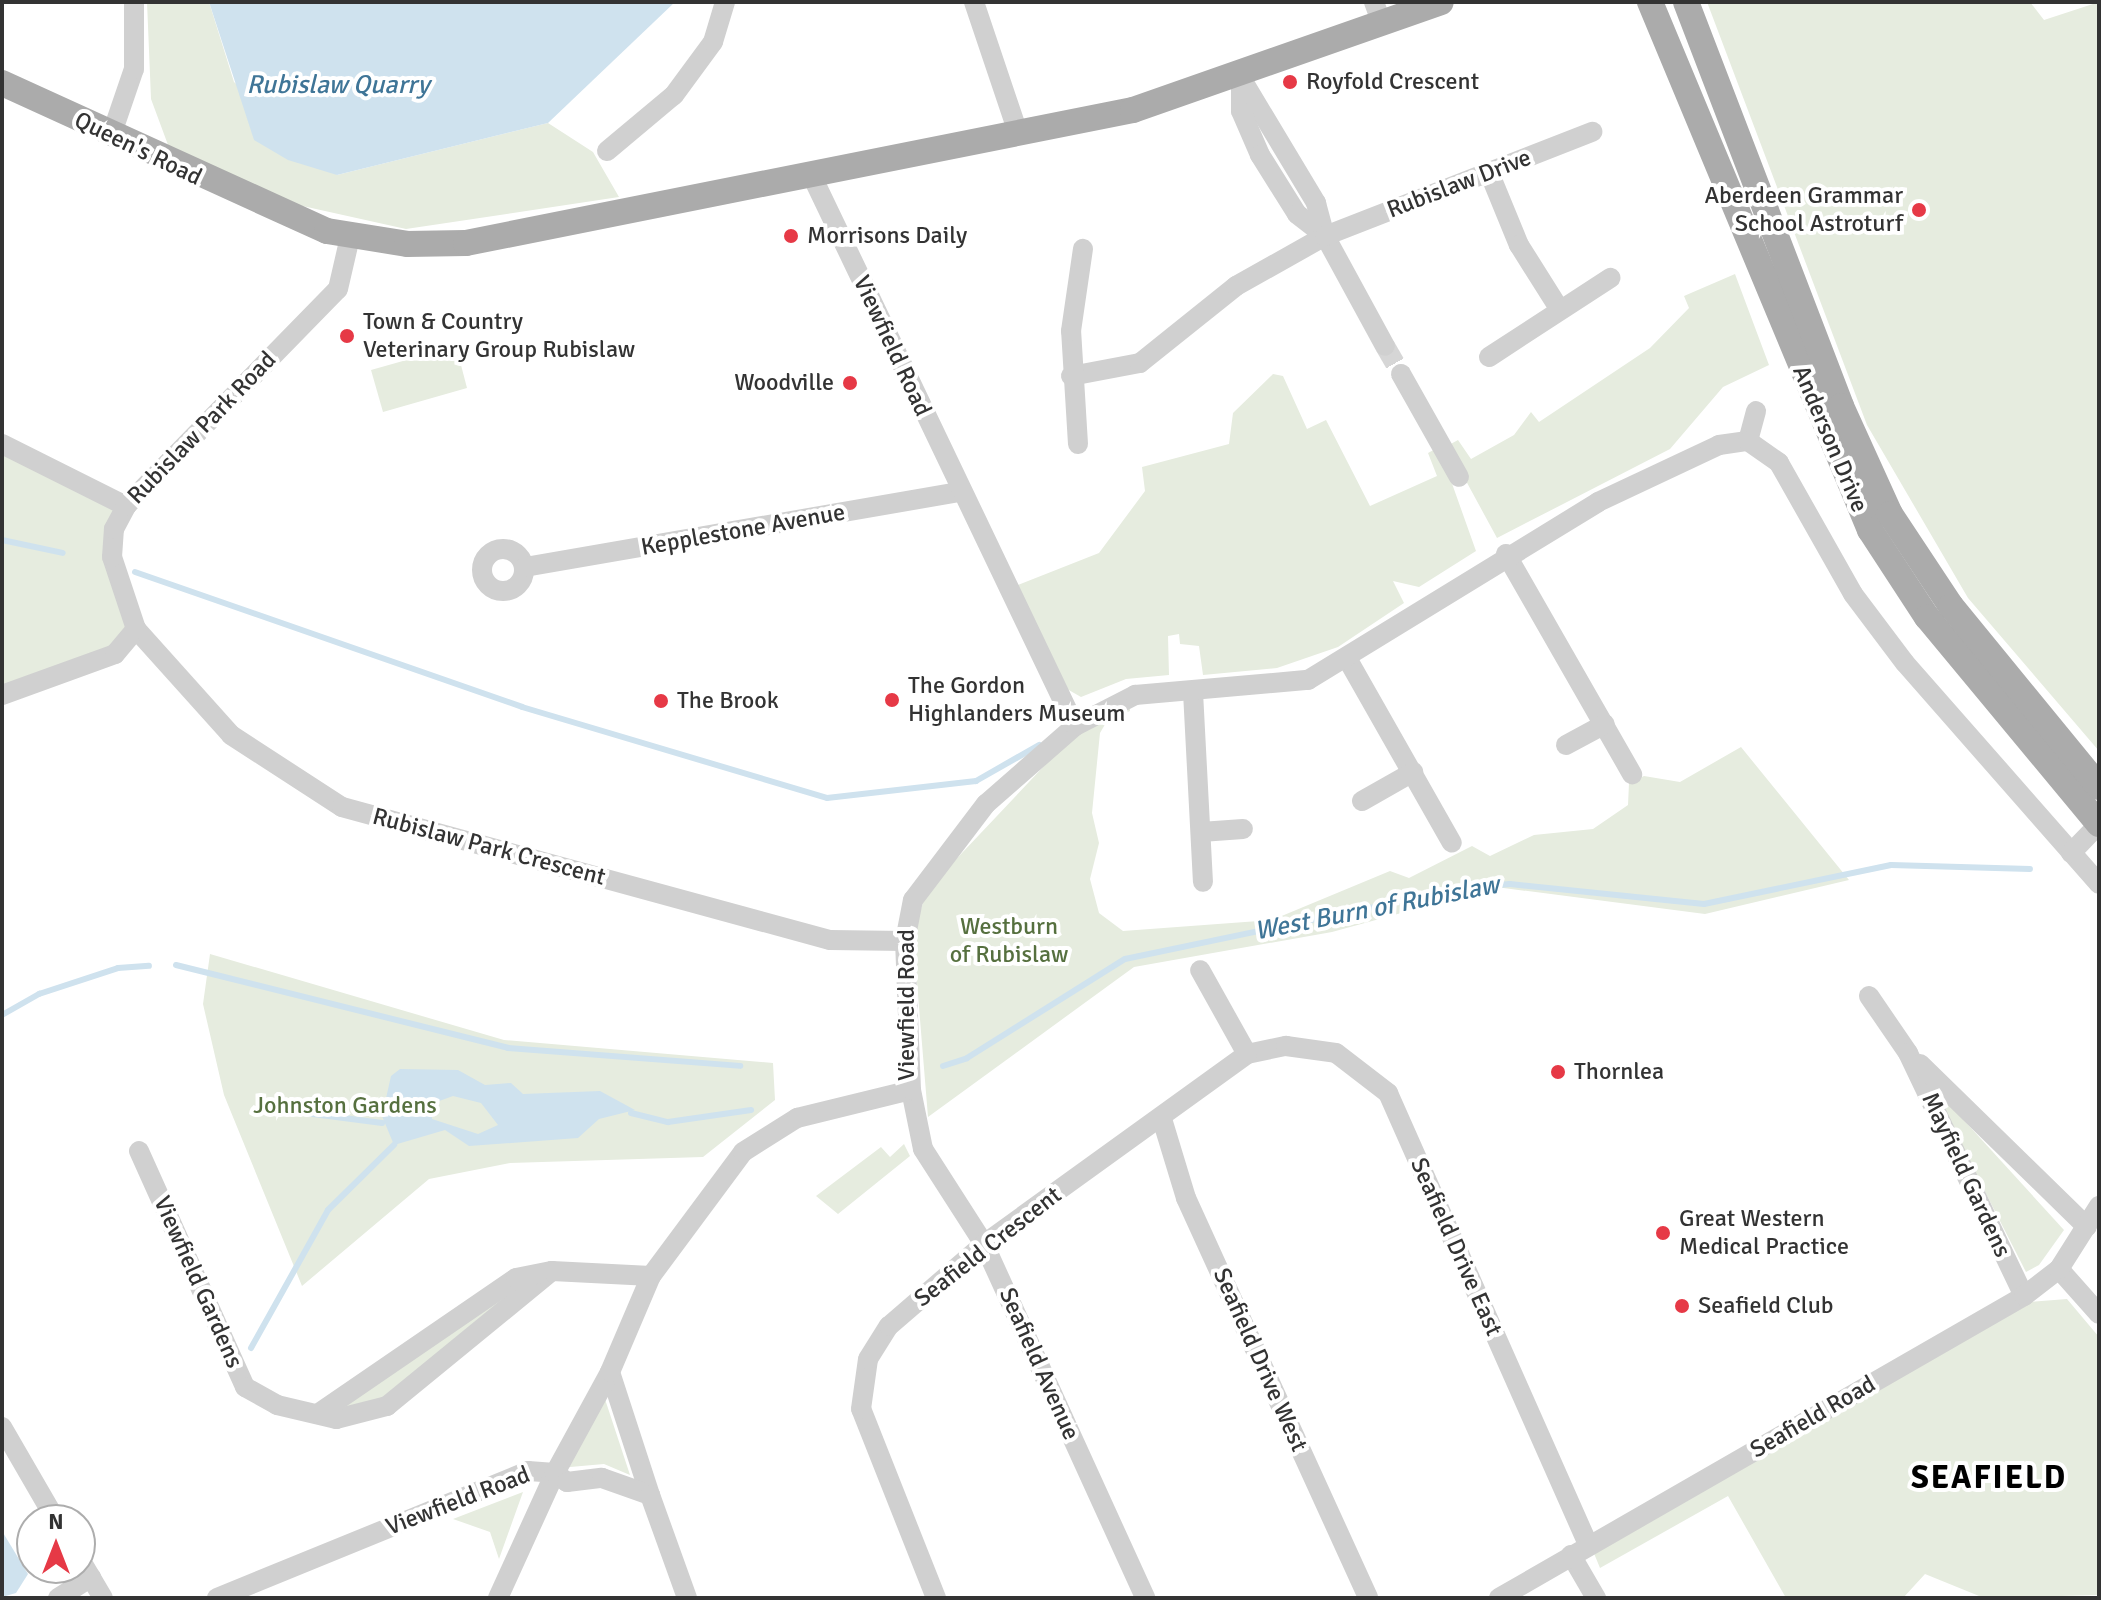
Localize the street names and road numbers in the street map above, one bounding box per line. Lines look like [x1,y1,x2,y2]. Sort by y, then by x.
street label: Queen's Road [70,106,206,192]
street label: Rubislaw Drive [1383,143,1535,225]
street label: Viewfield Road [847,271,937,421]
street label: Rubislaw Park Road [122,346,282,510]
street label: Anderson Drive [1786,361,1874,517]
street label: Kepplestone Avenue [639,498,847,562]
street label: Rubislaw Park Crescent [369,802,609,892]
street label: Viewfield Road [893,929,921,1081]
street label: Mayfield Gardens [1915,1088,2017,1262]
street label: Seafield Drive East [1404,1154,1508,1340]
street label: Seafield Crescent [909,1181,1067,1313]
street label: Viewfield Gardens [147,1192,249,1372]
street label: Seafield Drive West [1207,1264,1313,1456]
street label: Seafield Avenue [993,1283,1085,1445]
street label: Seafield Road [1745,1370,1881,1464]
street label: Viewfield Road [382,1460,534,1542]

